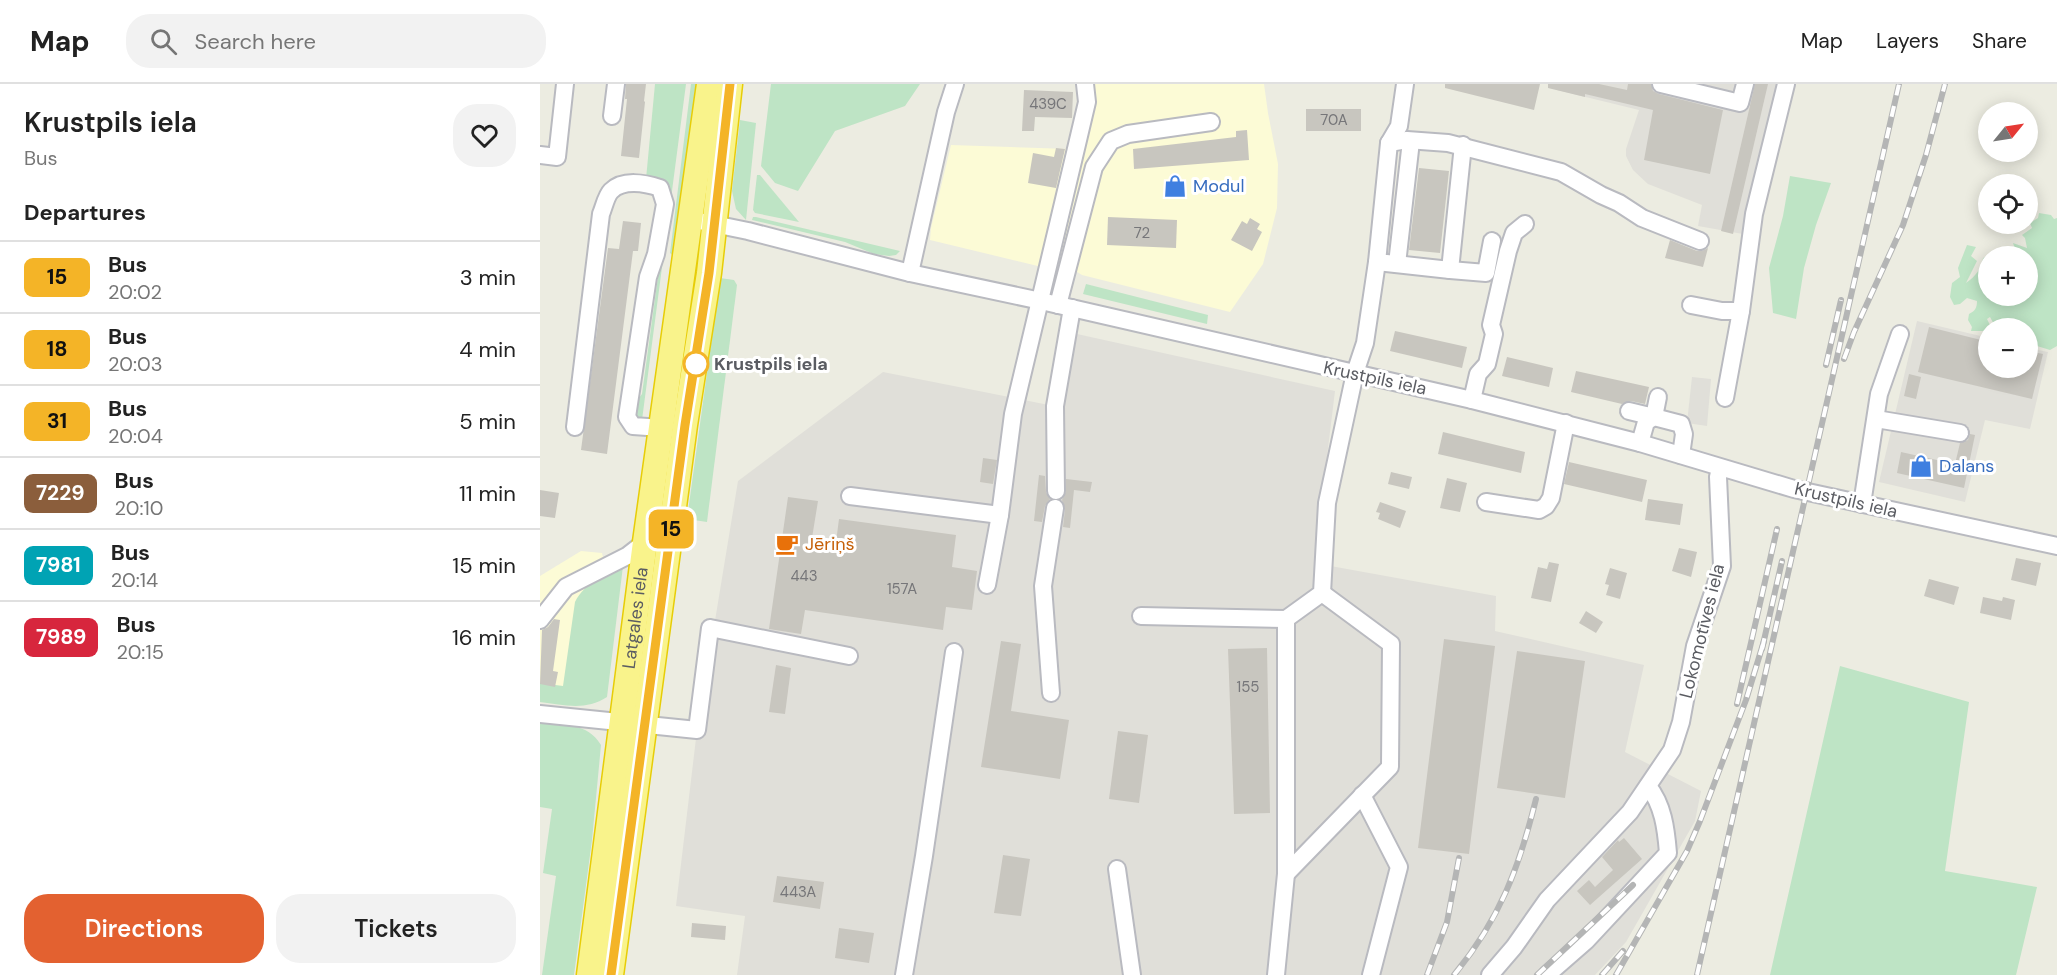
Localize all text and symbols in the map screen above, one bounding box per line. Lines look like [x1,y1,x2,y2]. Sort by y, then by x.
search box [126,14,546,68]
text: Map [30,23,90,60]
icon: search [147,25,180,58]
text: Search here [195,27,316,56]
text: Map [1801,27,1843,55]
text: Layers [1876,27,1939,55]
text: Share [1972,27,2027,55]
house number: 439C [1029,94,1067,114]
north arrow [1978,102,2038,162]
map controls [1978,102,2038,378]
text: Krustpils iela [24,104,197,141]
button: heart [453,104,516,167]
house number: 70A [1320,110,1348,130]
text: Bus [24,145,58,171]
shop icon: Modul [1162,173,1188,199]
place label: Modul [1193,174,1244,198]
button: locate [1978,174,2038,234]
text: Departures [24,198,146,227]
house number: 72 [1134,223,1150,243]
button: + [1978,246,2038,306]
text: Bus [108,250,147,279]
text: 15 [47,263,67,291]
text: 3 min [460,263,516,292]
text: 20:02 [108,279,162,305]
button: − [1978,318,2038,378]
text: Bus [108,322,147,351]
text: 18 [47,335,67,363]
text: 4 min [459,335,516,364]
text: 20:03 [108,351,163,377]
marker: Krustpils iela [683,351,709,377]
place label: Krustpils iela [714,352,828,376]
street label: Krustpils iela [1321,355,1429,401]
text: Bus [108,394,147,423]
text: 31 [47,407,67,435]
text: 5 min [459,407,516,436]
text: 20:04 [108,423,163,449]
shop icon: Dalans [1908,453,1934,479]
place label: Dalans [1939,454,1994,478]
text: Bus [115,466,154,495]
street label: Krustpils iela [1792,477,1900,523]
text: 7229 [36,479,85,507]
text: 11 min [459,479,516,508]
text: 20:10 [115,495,164,521]
line badge: 15 [644,510,698,548]
text: 15 [661,515,681,543]
cafe icon: Jēriņš [774,531,800,557]
place label: Jēriņš [805,532,855,556]
text: Bus [111,538,150,567]
text: 7981 [36,551,81,579]
text: 15 min [452,551,516,580]
street label: Lokomotīves iela [1674,561,1730,701]
street label: Latgales iela [617,566,654,670]
house number: 443 [790,566,818,586]
text: 20:14 [111,567,158,593]
house number: 157A [887,579,917,599]
text: Bus [116,610,156,639]
text: 7989 [36,623,86,651]
text: 16 min [452,623,516,652]
text: 20:15 [116,639,164,665]
house number: 155 [1237,677,1259,697]
house number: 443A [780,882,816,902]
button: Directions [24,894,264,963]
button: Tickets [276,894,516,963]

